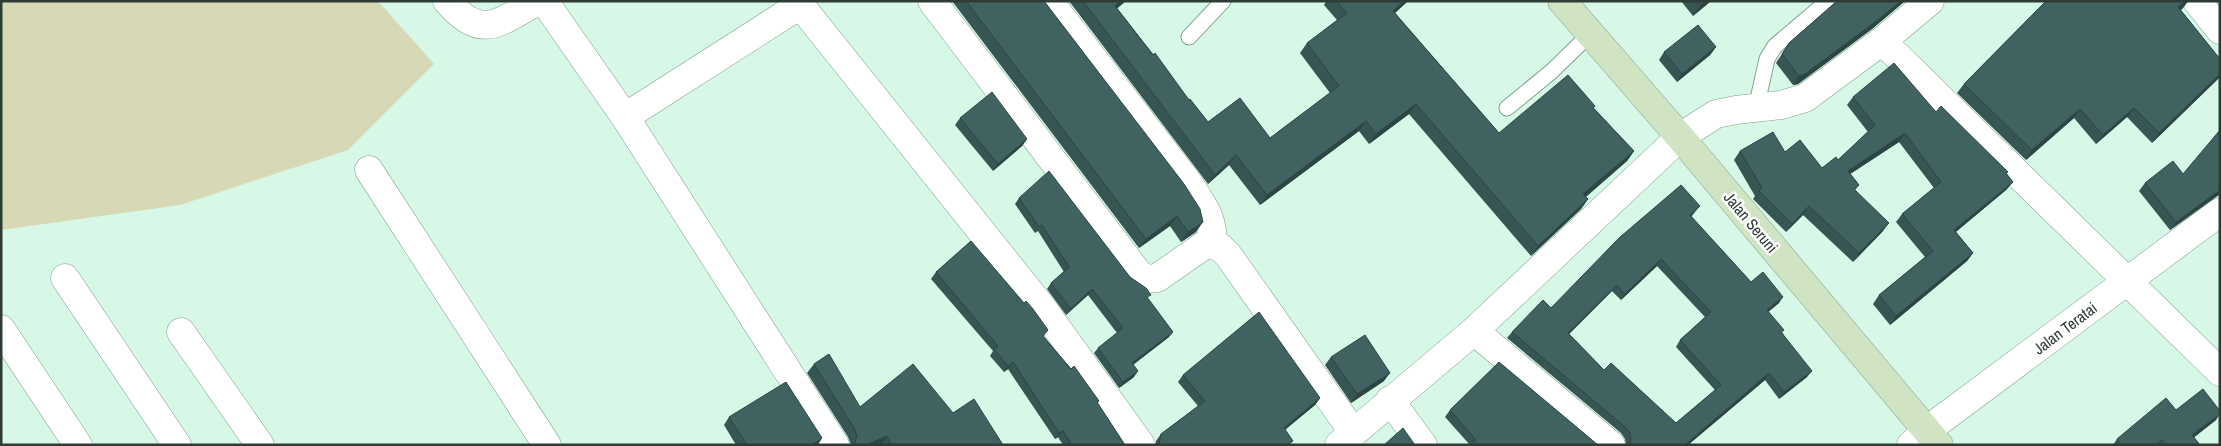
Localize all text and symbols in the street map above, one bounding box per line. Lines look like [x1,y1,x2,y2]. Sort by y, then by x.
street label: Jalan Seruni [1719,187,1783,257]
street label: Jalan Teratai [2028,297,2102,359]

